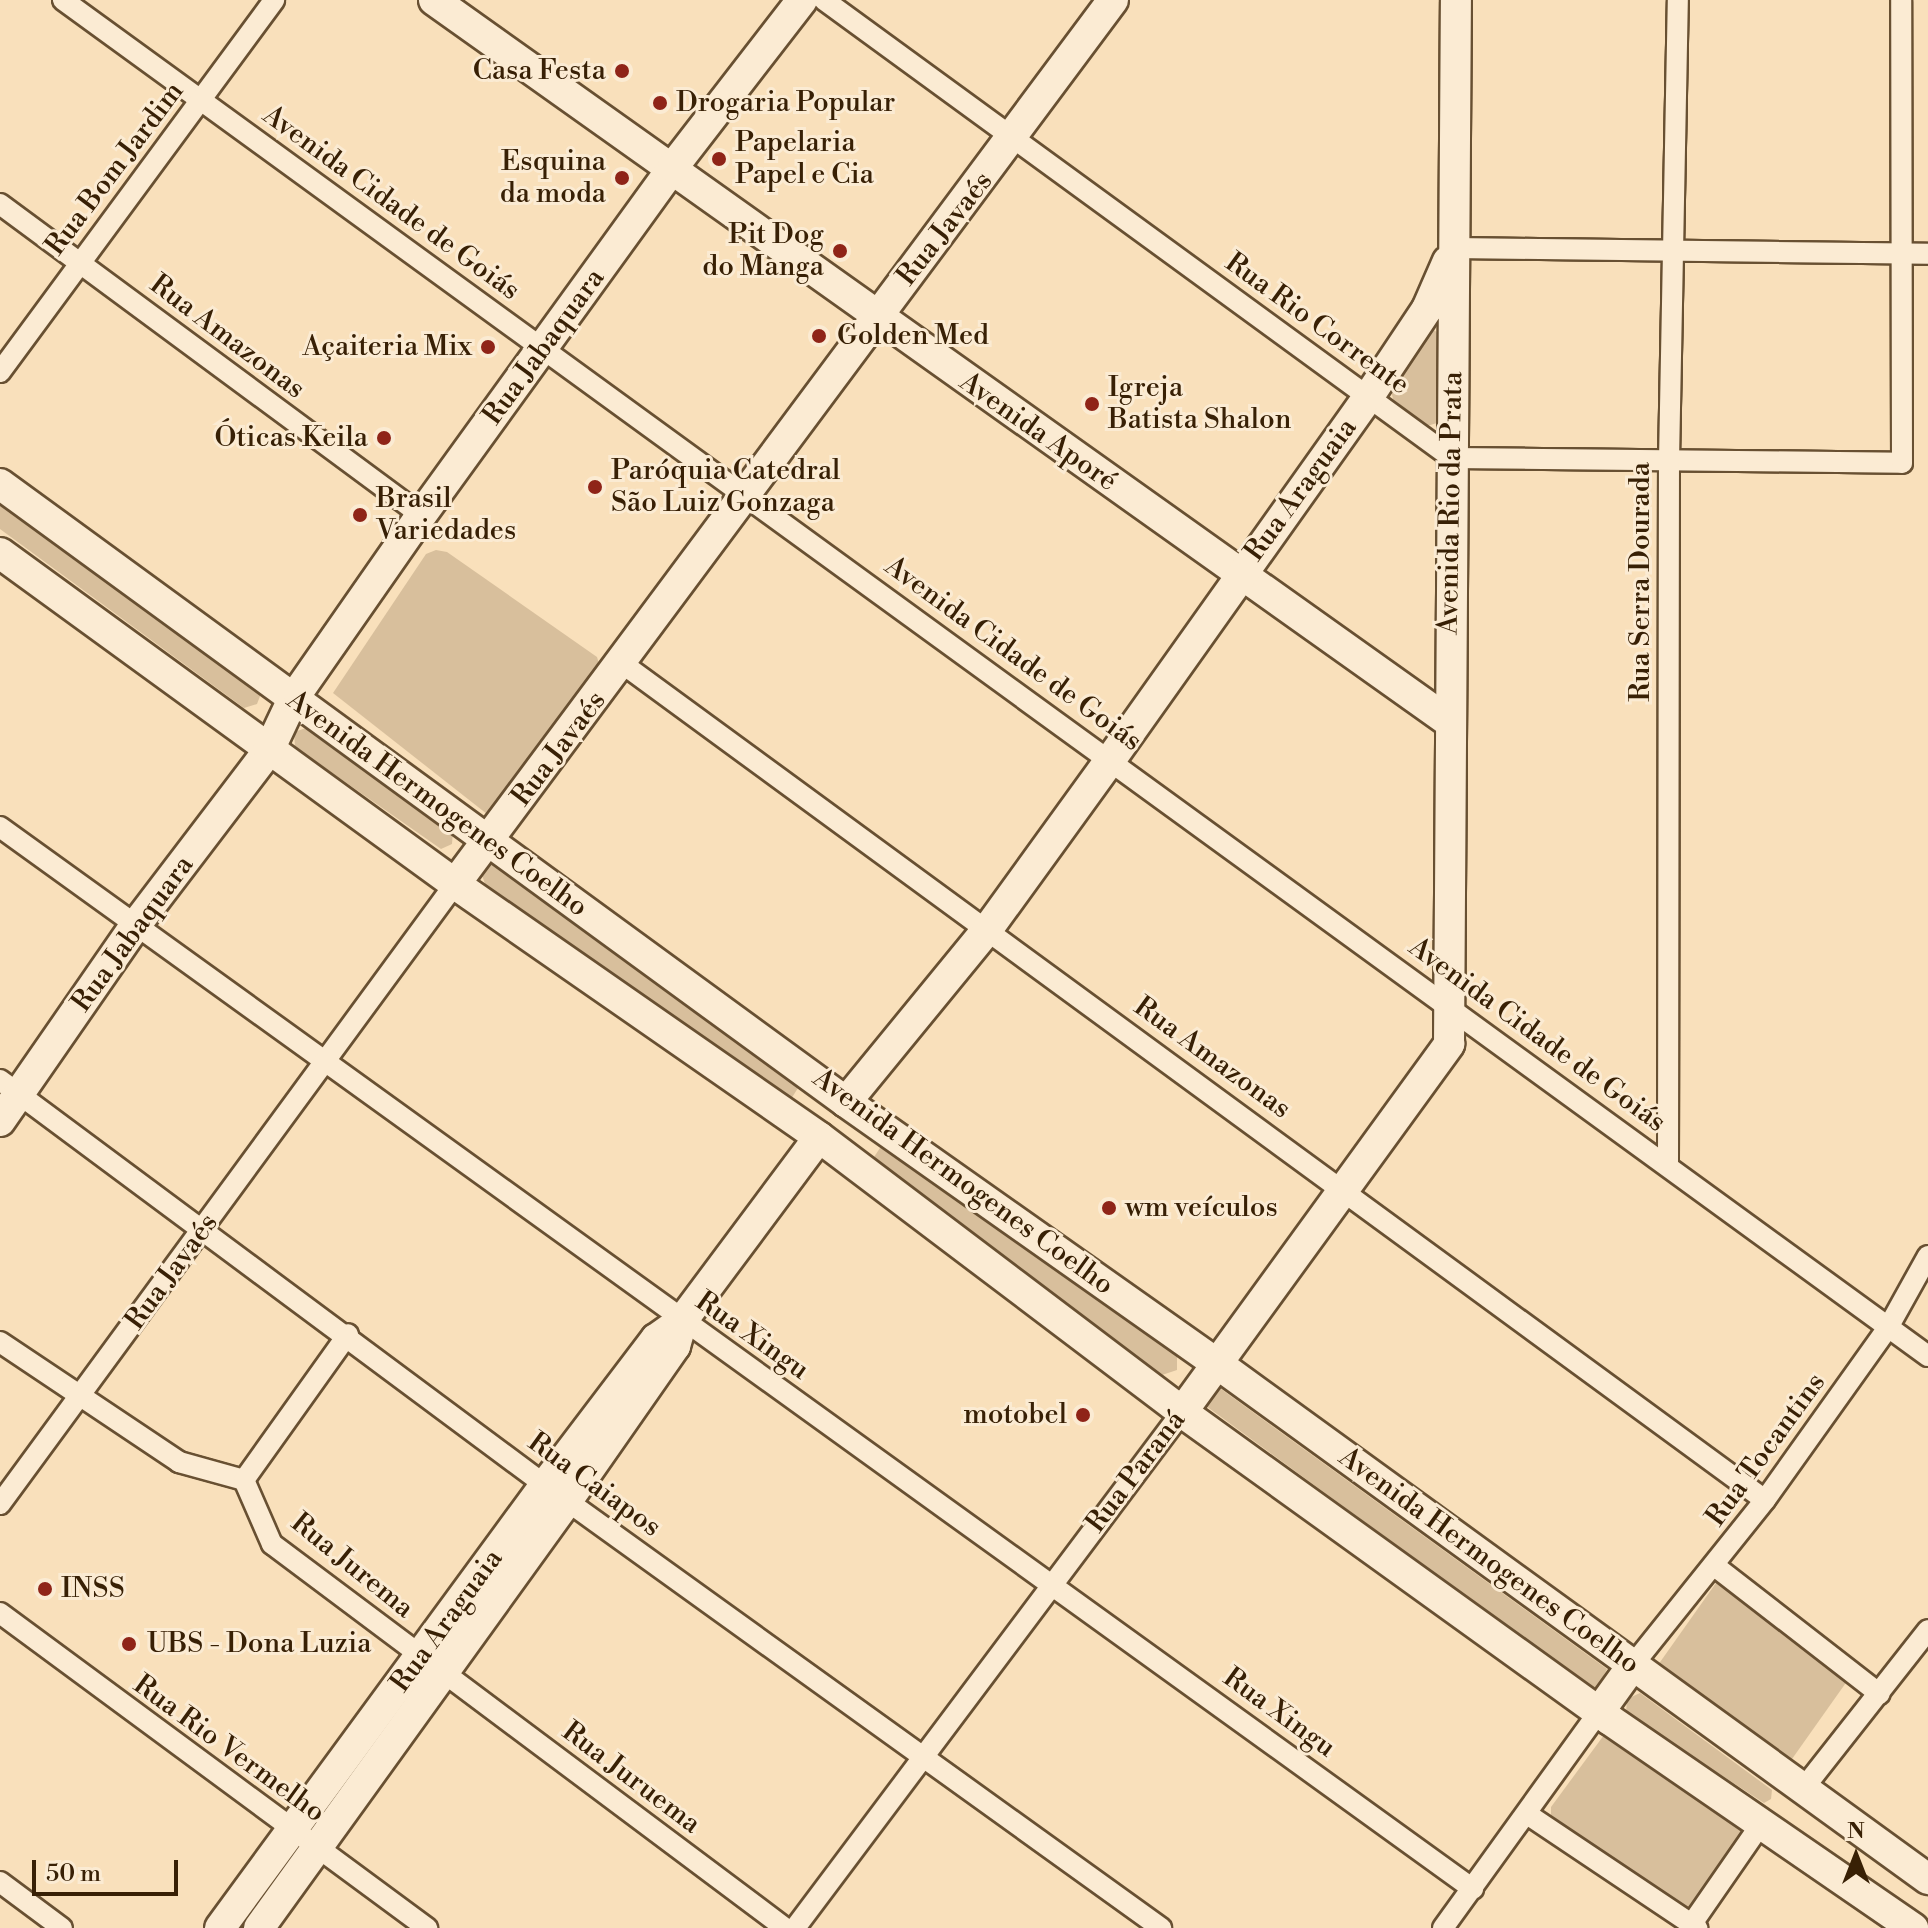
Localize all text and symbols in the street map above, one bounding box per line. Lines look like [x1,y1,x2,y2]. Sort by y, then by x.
place label: Casa Festa [473,54,606,88]
marker: Casa Festa [613,62,631,80]
street label: Rua Bom Jardim [39,76,191,262]
place label: Drogaria Popular [676,86,895,120]
marker: Drogaria Popular [651,94,669,112]
street label: Avenida Cidade de Goiás [256,98,526,308]
place label: Papelaria Papel e Cia [735,126,874,192]
place label: Esquina da moda [500,145,606,211]
marker: Papelaria Papel e Cia [710,150,728,168]
street label: Rua Javaés [890,165,1000,293]
marker: Esquina da moda [613,169,631,187]
place label: Pit Dog do Manga [702,218,824,284]
marker: Pit Dog do Manga [831,242,849,260]
street label: Rua Rio Corrente [1218,246,1416,402]
street label: Rua Jabaquara [476,262,612,432]
street label: Rua Amazonas [143,268,311,406]
place label: Golden Med [837,319,989,353]
marker: Golden Med [808,325,830,347]
place label: Açaiteria Mix [303,330,472,364]
marker: Açaiteria Mix [479,338,497,356]
street label: Avenida Aporé [953,365,1123,499]
place label: Igreja Batista Shalon [1108,371,1291,437]
street label: Avenida Rio da Prata [1432,371,1470,635]
marker: Igreja Batista Shalon [1083,395,1101,413]
street label: Rua Araguaia [1238,412,1364,568]
place label: Óticas Keila [214,421,368,455]
marker: Óticas Keila [375,429,393,447]
place label: Paróquia Catedral São Luiz Gonzaga [611,454,840,520]
street label: Rua Serra Dourada [1624,462,1658,702]
marker: Paróquia Catedral São Luiz Gonzaga [586,478,604,496]
place label: Brasil Variedades [376,482,516,548]
marker: Brasil Variedades [351,506,369,524]
street label: Avenida Cidade de Goiás [878,549,1148,759]
street label: Avenida Hermogenes Coelho [280,684,594,924]
street label: Rua Javaés [505,685,613,813]
street label: Rua Jabaquara [65,849,201,1019]
street label: Avenida Cidade de Goiás [1402,930,1672,1140]
street label: Rua Amazonas [1127,990,1297,1126]
street label: Avenida Hermogenes Coelho [806,1062,1120,1302]
place label: wm veículos [1125,1191,1278,1225]
marker: wm veículos [1100,1199,1118,1217]
street label: Rua Javaés [119,1207,225,1337]
street label: Rua Xingu [689,1285,815,1387]
street label: Rua Tocantins [1699,1367,1833,1533]
place label: motobel [963,1398,1067,1432]
street label: Rua Paraná [1079,1404,1193,1540]
marker: motobel [1074,1406,1092,1424]
street label: Rua Caiapos [521,1425,667,1545]
street label: Avenida Hermogenes Coelho [1332,1441,1646,1681]
street label: Rua Jurema [284,1506,420,1626]
street label: Rua Araguaia [384,1543,510,1699]
place label: INSS [61,1572,125,1606]
marker: INSS [36,1580,54,1598]
place label: UBS - Dona Luzia [147,1627,371,1661]
marker: UBS - Dona Luzia [118,1633,140,1655]
street label: Rua Xingu [1216,1661,1342,1765]
street label: Rua Rio Vermelho [126,1668,332,1830]
street label: Rua Juruema [555,1715,707,1841]
north arrow [1816,1816,1896,1896]
text: N [1847,1818,1865,1845]
scale bar [36,1844,182,1894]
text: 50 m [46,1859,101,1889]

